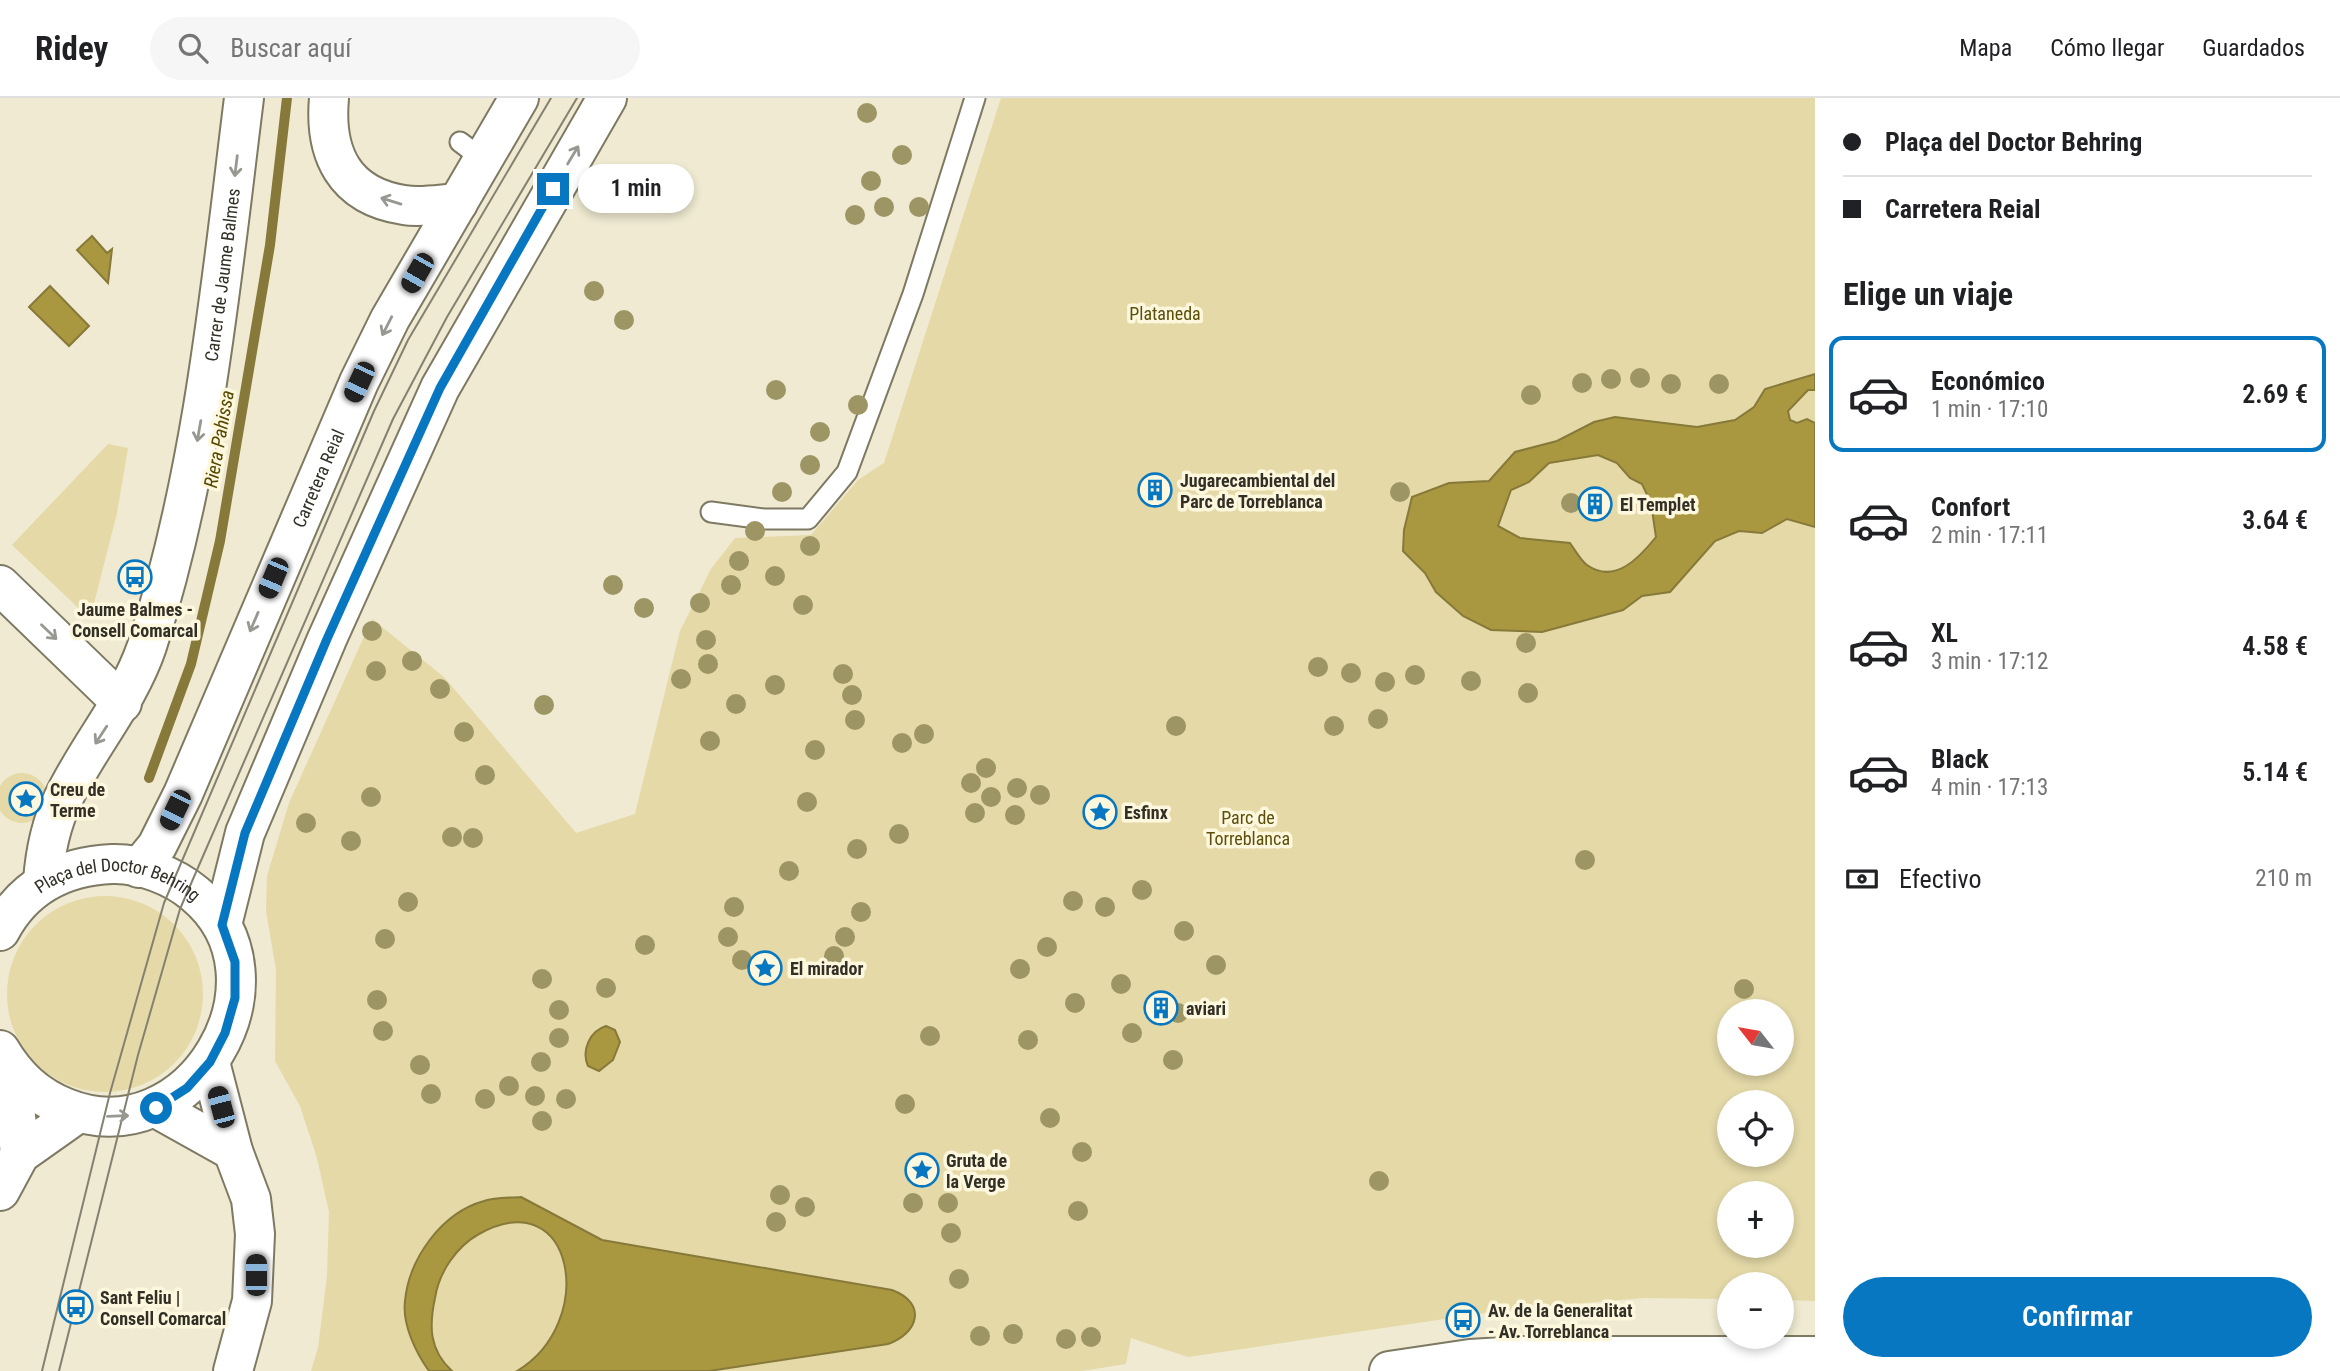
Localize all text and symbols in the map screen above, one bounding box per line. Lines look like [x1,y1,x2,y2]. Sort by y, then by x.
search box [150,17,640,80]
text: Ridey [35,29,108,68]
icon: search [174,29,212,67]
text: Buscar aquí [230,33,351,63]
text: Mapa [1959,34,2012,62]
text: Cómo llegar [2050,34,2164,62]
text: Guardados [2202,34,2305,62]
text: Plaça del Doctor Behring [1885,127,2142,157]
one-way arrow [567,146,581,166]
one-way arrow [229,154,242,177]
callout: 1 min [578,164,693,214]
route end [537,173,569,205]
text: 1 min [611,175,661,202]
street label: Carrer de Jaume Balmes [200,187,243,363]
one-way arrow [380,194,402,207]
text: Carretera Reial [1885,194,2041,224]
car [398,250,437,296]
text: Elige un viaje [1843,275,2013,313]
park label: Plataneda [1129,303,1201,324]
one-way arrow [380,315,394,335]
car [341,359,378,405]
icon: car [1847,363,1910,426]
text: Económico [1931,366,2045,396]
text: 2.69 € [2242,379,2308,409]
water label: Riera Pahissa [199,388,239,490]
text: 1 min · 17:10 [1931,396,2048,423]
one-way arrow [191,419,205,442]
street label: Carretera Reial [288,426,348,530]
place label: Jugarecambiental del Parc de Torreblanca [1180,470,1335,512]
building icon: Jugarecambiental del Parc de Torreblanca [1136,471,1174,509]
building icon: El Templet [1576,485,1614,523]
icon: car [1847,489,1910,552]
text: Confort [1931,492,2010,522]
place label: El Templet [1620,494,1696,515]
text: 3.64 € [2242,505,2308,535]
text: 2 min · 17:11 [1931,522,2048,549]
car [256,555,291,601]
bus stop icon: Jaume Balmes - Consell Comarcal [116,558,154,596]
place label: Jaume Balmes - Consell Comarcal [72,599,198,641]
one-way arrow [247,611,260,633]
icon: car [1847,615,1910,678]
text: XL [1931,618,1958,648]
one-way arrow [40,624,57,641]
text: 4.58 € [2242,631,2308,661]
text: 3 min · 17:12 [1931,648,2048,675]
one-way arrow [93,725,107,745]
icon: car [1847,741,1910,804]
text: Black [1931,744,1989,774]
text: 5.14 € [2242,757,2308,787]
text: 4 min · 17:13 [1931,774,2048,801]
place label: Creu de Terme [50,779,106,821]
place icon: Creu de Terme [7,780,45,818]
car [157,787,194,833]
place icon: Esfinx [1081,793,1119,831]
place label: Esfinx [1124,802,1168,823]
park label: Parc de Torreblanca [1206,807,1290,849]
text: Plaça del Doctor Behring [30,853,205,905]
icon: cash [1843,860,1881,898]
text: Efectivo [1899,864,1981,894]
text: 210 m [2255,865,2312,892]
street label: Plaça del Doctor Behring [29,883,205,913]
place icon: El mirador [746,949,784,987]
place label: El mirador [790,958,863,979]
building icon: aviari [1142,989,1180,1027]
place label: aviari [1186,998,1226,1019]
north arrow [1717,999,1794,1076]
map controls [1717,999,1794,1349]
car [206,1084,237,1130]
button: locate [1717,1090,1794,1167]
route start [140,1092,172,1124]
one-way arrow [106,1110,129,1123]
place label: Gruta de la Verge [946,1150,1007,1192]
place icon: Gruta de la Verge [903,1151,941,1189]
button: + [1717,1181,1794,1258]
car [246,1254,267,1296]
button: − [1717,1272,1794,1349]
button: Confirmar [1843,1277,2312,1357]
place label: Sant Feliu | Consell Comarcal [100,1287,226,1329]
bus stop icon: Sant Feliu | Consell Comarcal [57,1288,95,1326]
place label: Av. de la Generalitat - Av. Torreblanca [1488,1300,1633,1342]
bus stop icon: Av. de la Generalitat - Av. Torreblanca [1444,1301,1482,1339]

